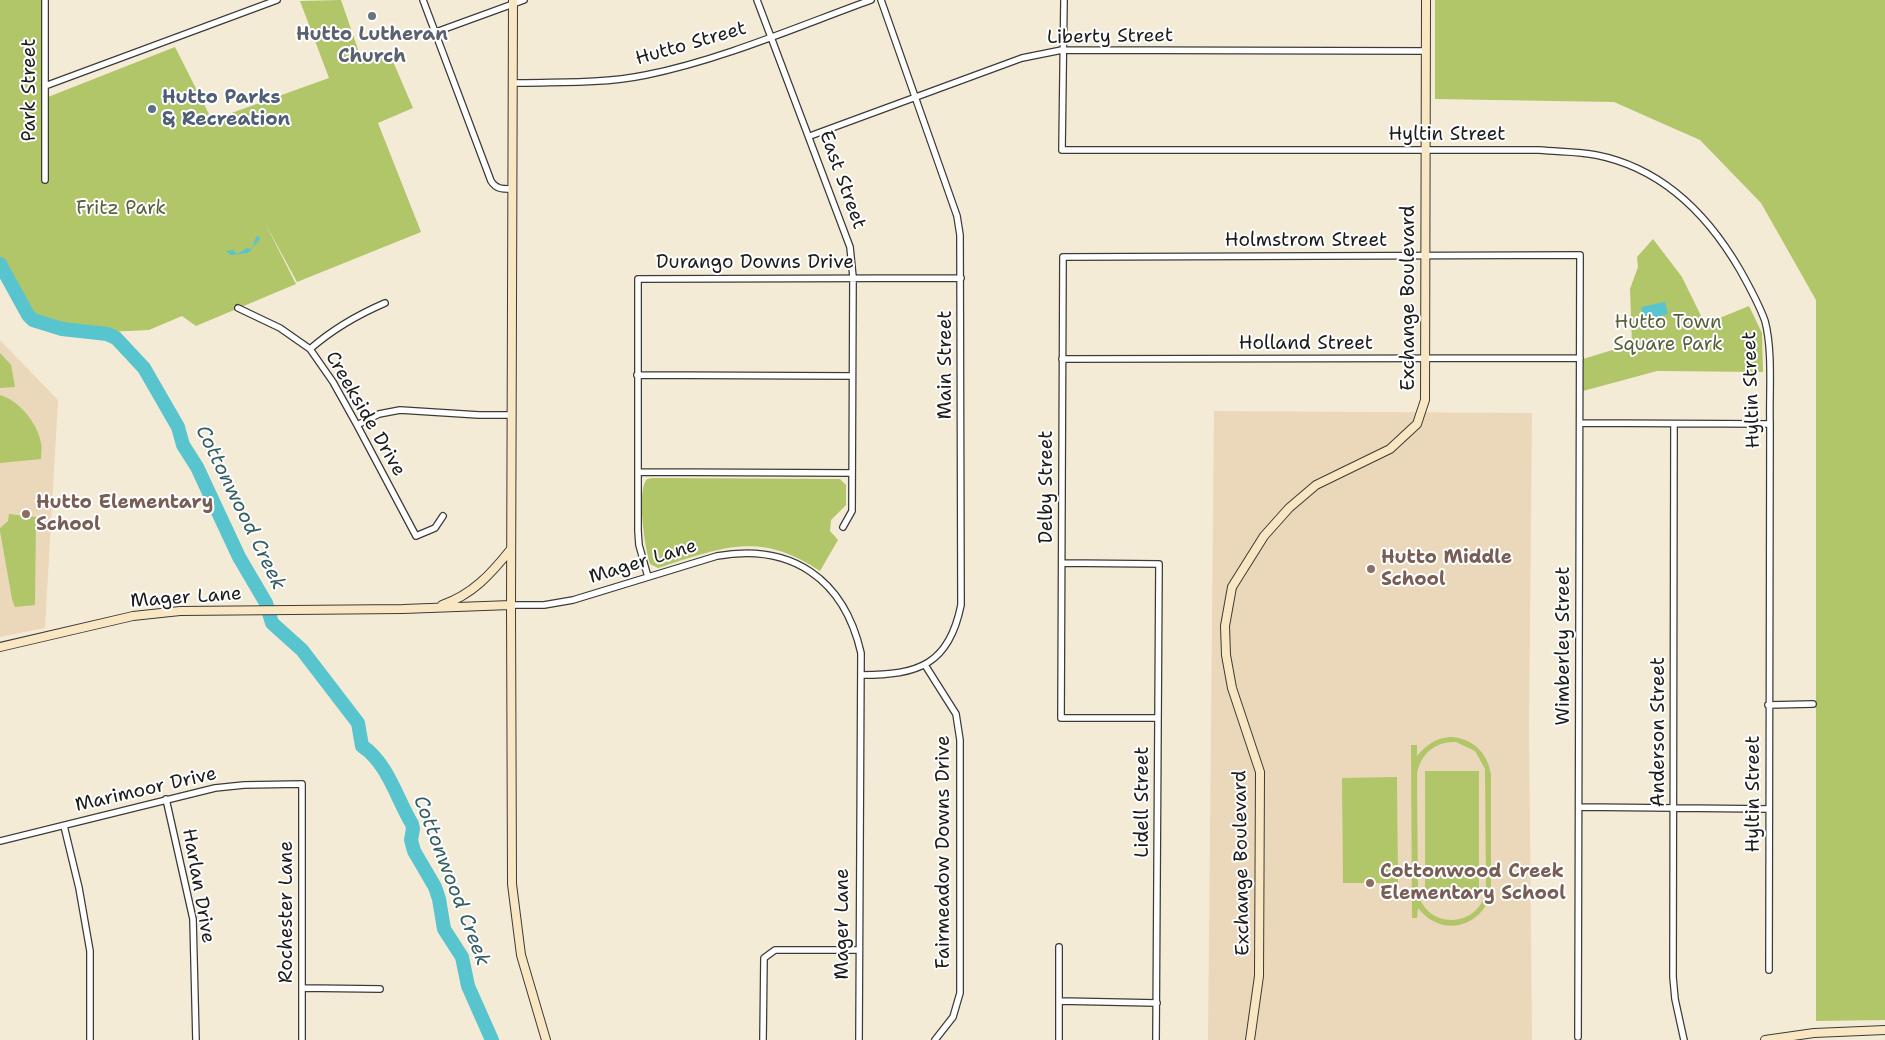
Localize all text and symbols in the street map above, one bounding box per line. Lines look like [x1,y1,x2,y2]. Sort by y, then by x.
marker: Hutto Lutheran Church [366,10,378,22]
street label: Hutto Street [633,17,749,71]
place label: Hutto Lutheran Church [296,24,448,68]
street label: Liberty Street [1047,25,1173,49]
street label: Park Street [19,38,41,142]
place label: Hutto Parks & Recreation [162,87,290,131]
marker: Hutto Parks & Recreation [146,103,158,115]
street label: Hyltin Street [1388,124,1506,146]
street label: East Street [814,128,870,232]
park label: Fritz Park [76,198,166,220]
street label: Exchange Boulevard [1398,205,1420,391]
street label: Holmstrom Street [1225,230,1387,252]
street label: Durango Downs Drive [656,252,854,274]
street label: Main Street [935,310,957,420]
park label: Hutto Town Square Park [1613,312,1723,356]
street label: Hyltin Street [1739,331,1765,449]
street label: Holland Street [1239,333,1373,355]
street label: Creekside Drive [320,347,410,481]
water label: Cottonwood Creek [190,422,290,594]
street label: Delby Street [1036,430,1058,544]
place label: Hutto Elementary School [36,492,213,536]
marker: Hutto Elementary School [20,508,32,520]
street label: Mager Lane [586,535,700,589]
place label: Hutto Middle School [1381,547,1512,591]
marker: Hutto Middle School [1365,563,1377,575]
street label: Wimberley Street [1553,566,1575,726]
street label: Mager Lane [130,583,242,613]
street label: Anderson Street [1648,657,1670,807]
street label: Fairmeadow Downs Drive [933,735,955,969]
street label: Hyltin Street [1743,735,1765,853]
street label: Lidell Street [1132,746,1154,858]
street label: Marimoor Drive [73,763,219,817]
street label: Exchange Boulevard [1229,770,1255,956]
water label: Cottonwood Creek [407,792,495,970]
street label: Harlan Drive [177,827,219,945]
street label: Rochester Lane [276,841,298,983]
place label: Cottonwood Creek Elementary School [1380,861,1566,905]
street label: Mager Lane [832,868,854,980]
marker: Cottonwood Creek Elementary School [1364,877,1376,889]

